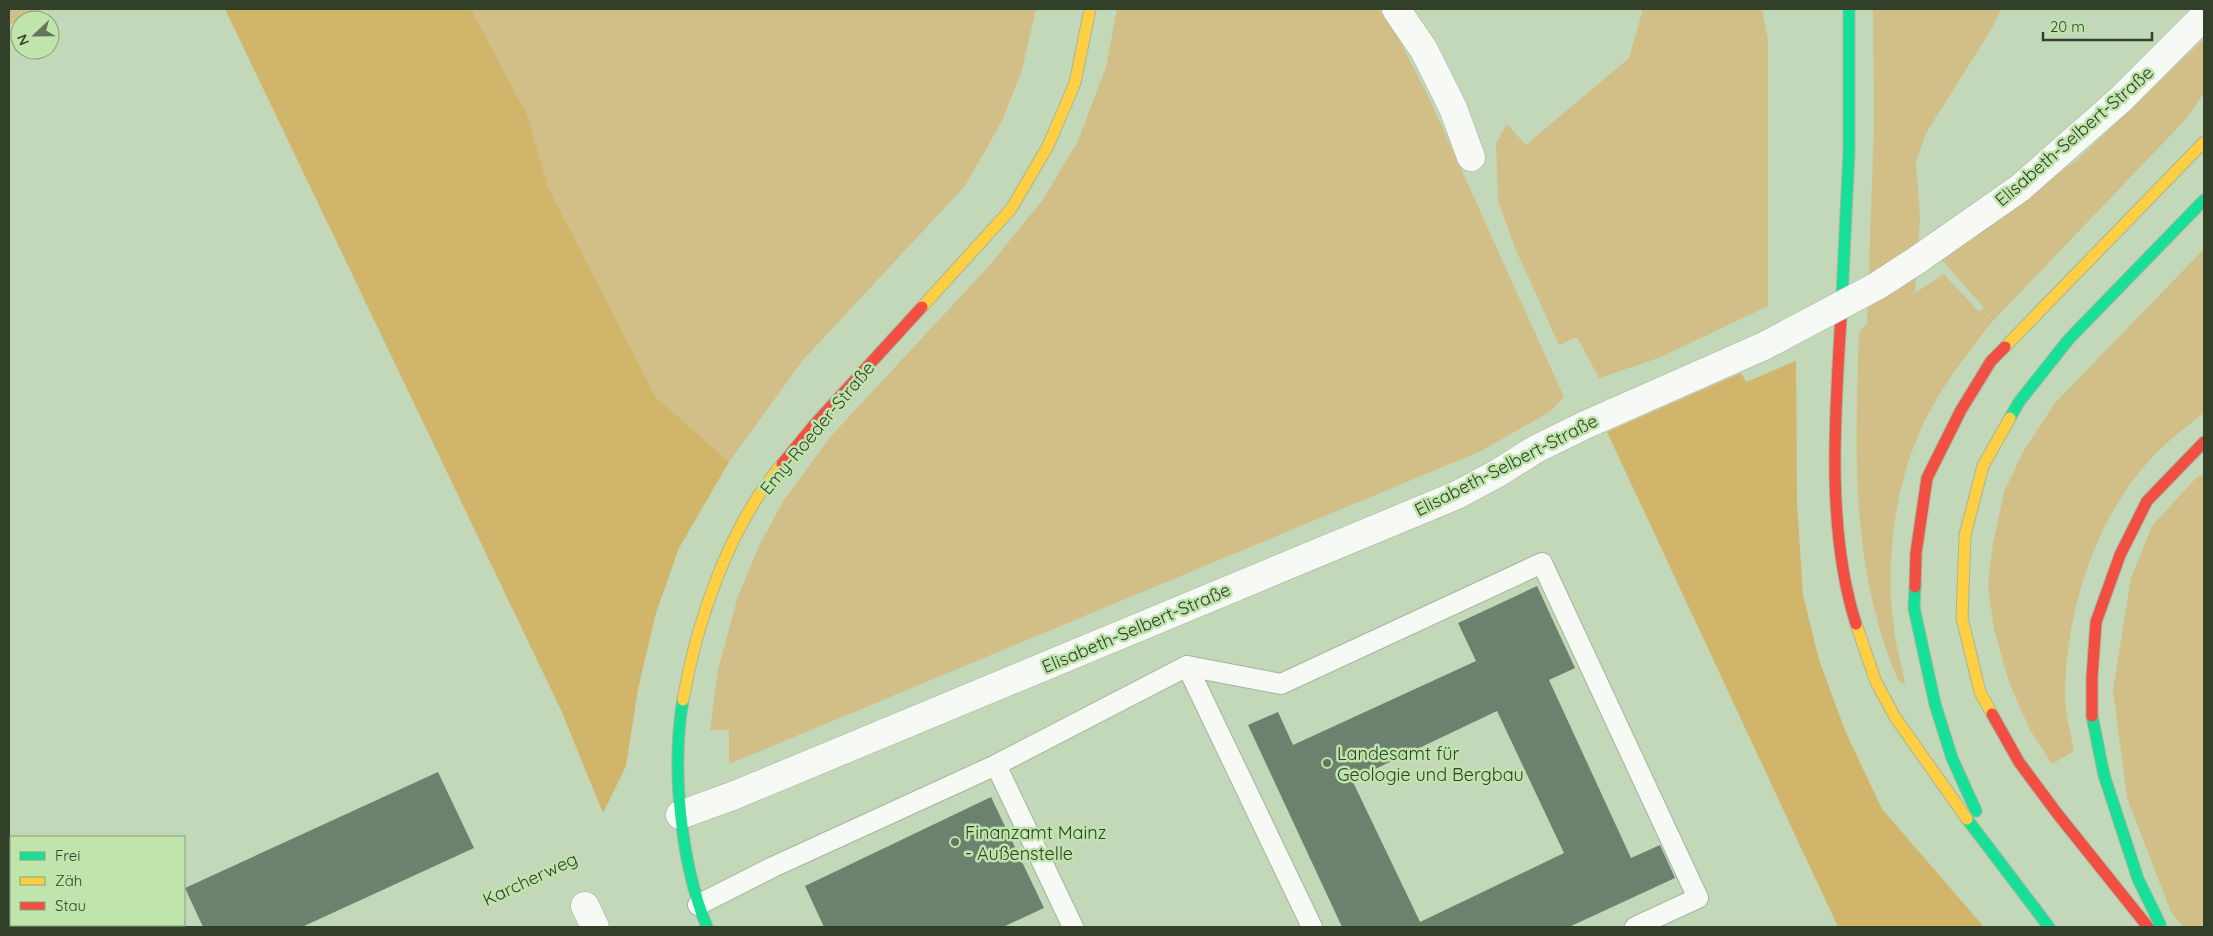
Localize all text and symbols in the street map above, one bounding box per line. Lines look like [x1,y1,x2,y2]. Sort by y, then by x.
north arrow [10,10,60,60]
scale bar [2043,10,2152,42]
text: 20 m [2050,17,2085,36]
text: N [13,32,33,48]
street label: Elisabeth-Selbert-Straße [1990,61,2158,211]
street label: Emy-Roeder-Straße [755,357,879,499]
street label: Elisabeth-Selbert-Straße [1411,409,1601,521]
street label: Elisabeth-Selbert-Straße [1038,578,1234,678]
place label: Landesamt für Geologie und Bergbau [1337,742,1524,786]
marker: Landesamt für Geologie und Bergbau [1321,757,1333,769]
place label: Finanzamt Mainz - Außenstelle [965,821,1106,865]
legend [10,836,185,926]
marker: Finanzamt Mainz - Außenstelle [949,836,961,848]
text: Frei [55,846,81,865]
street label: Karcherweg [479,847,581,911]
text: Zäh [55,871,82,890]
text: Stau [55,896,86,915]

